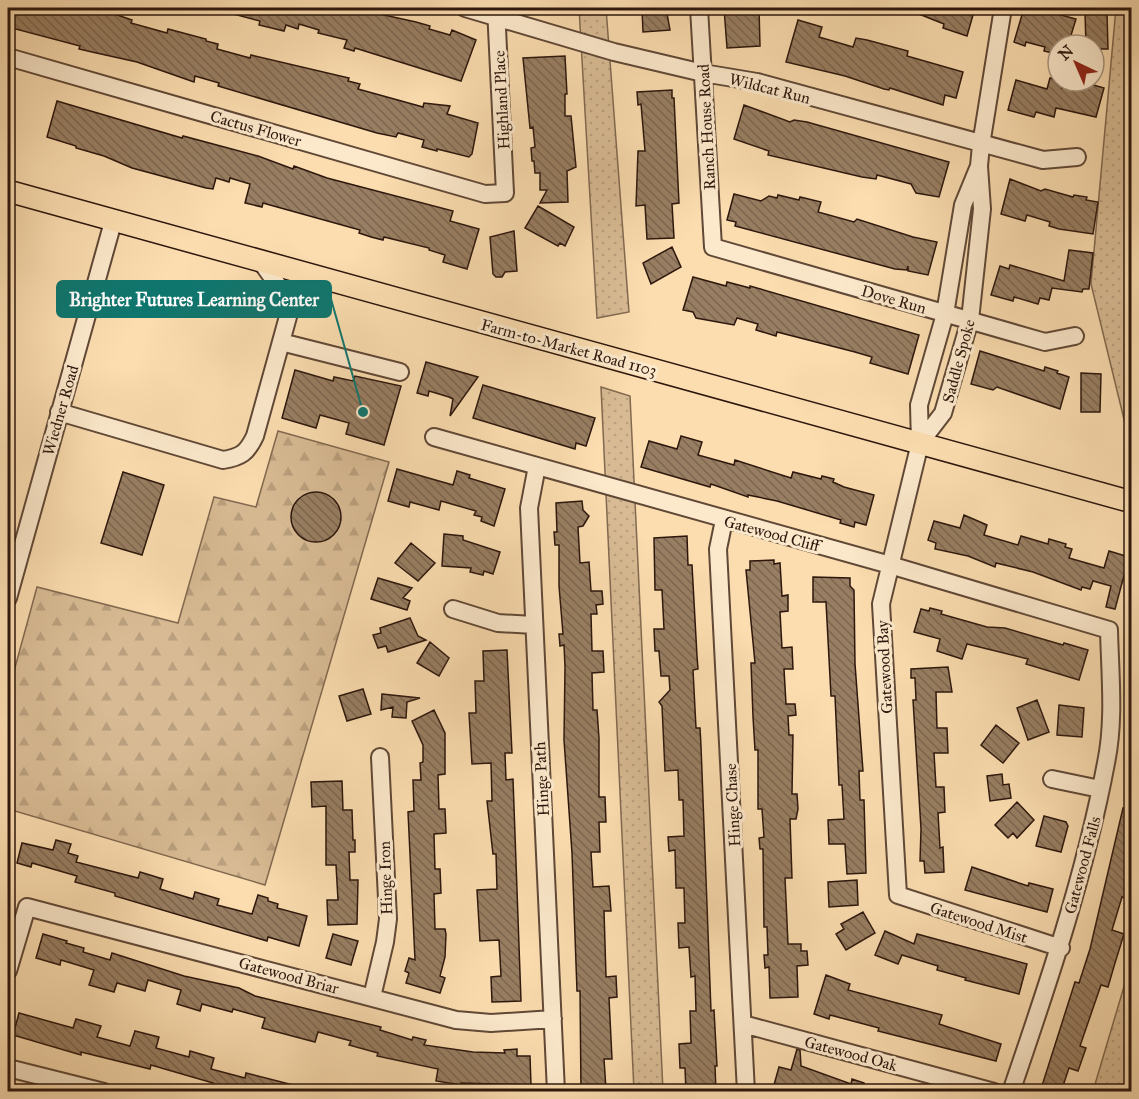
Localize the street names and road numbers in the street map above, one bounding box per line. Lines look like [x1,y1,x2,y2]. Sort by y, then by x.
street label: Highland Place [489,49,515,150]
street label: Ranch House Road [694,63,719,190]
street label: Wildcat Run [727,69,813,108]
street label: Cactus Flower [208,106,304,151]
street label: Dove Run [859,281,929,318]
street label: Farm-to-Market Road 1103 [479,315,659,380]
street label: Saddle Spoke [938,317,979,405]
street label: Wiedner Road [39,363,82,457]
street label: Gatewood Cliff [722,512,824,556]
street label: Gatewood Bay [873,619,896,714]
street label: Hinge Path [530,741,554,817]
street label: Hinge Chase [721,762,745,847]
street label: Gatewood Falls [1060,814,1105,916]
street label: Hinge Iron [375,840,397,915]
street label: Gatewood Mist [928,898,1030,947]
street label: Gatewood Briar [237,953,341,998]
street label: Gatewood Oak [802,1032,900,1075]

